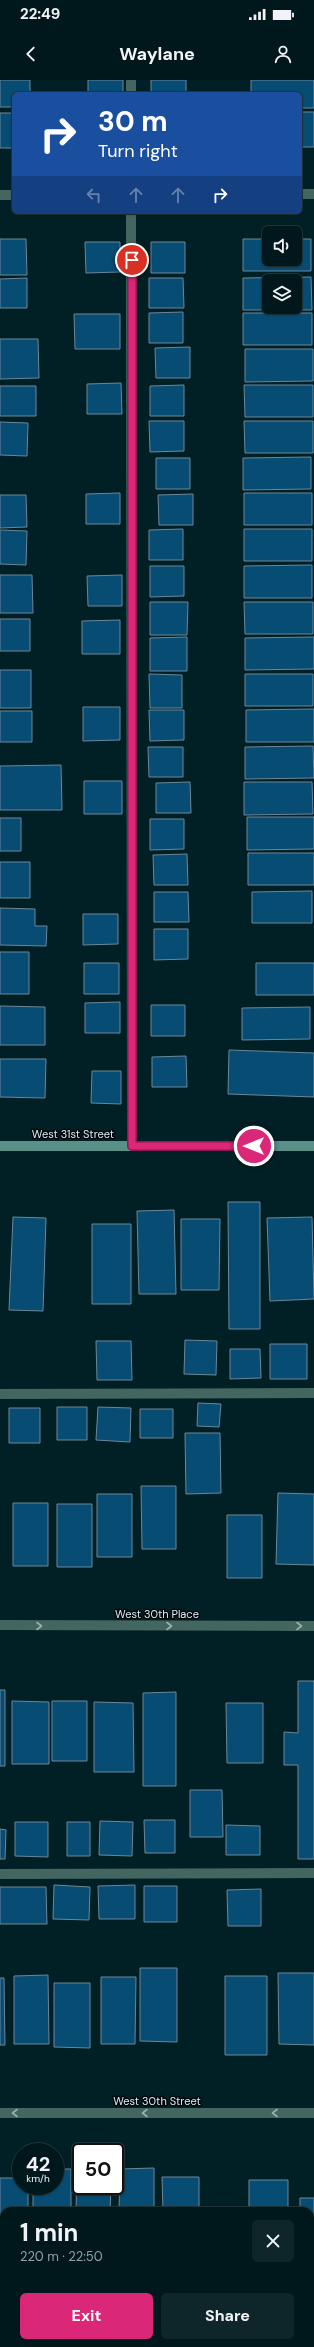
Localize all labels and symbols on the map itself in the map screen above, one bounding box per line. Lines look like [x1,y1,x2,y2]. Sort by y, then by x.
pin [115,243,149,277]
position arrow [233,1125,275,1167]
street label: West 31st Street [32,1127,114,1141]
street label: West 30th Place [115,1607,199,1621]
one-way arrow [36,1621,42,1630]
one-way arrow [166,1622,172,1630]
one-way arrow [296,1622,302,1630]
street label: West 30th Street [113,2094,201,2108]
one-way arrow [12,2109,18,2117]
one-way arrow [142,2109,148,2117]
one-way arrow [272,2109,278,2117]
speed limit sign: 50 [72,2143,124,2195]

